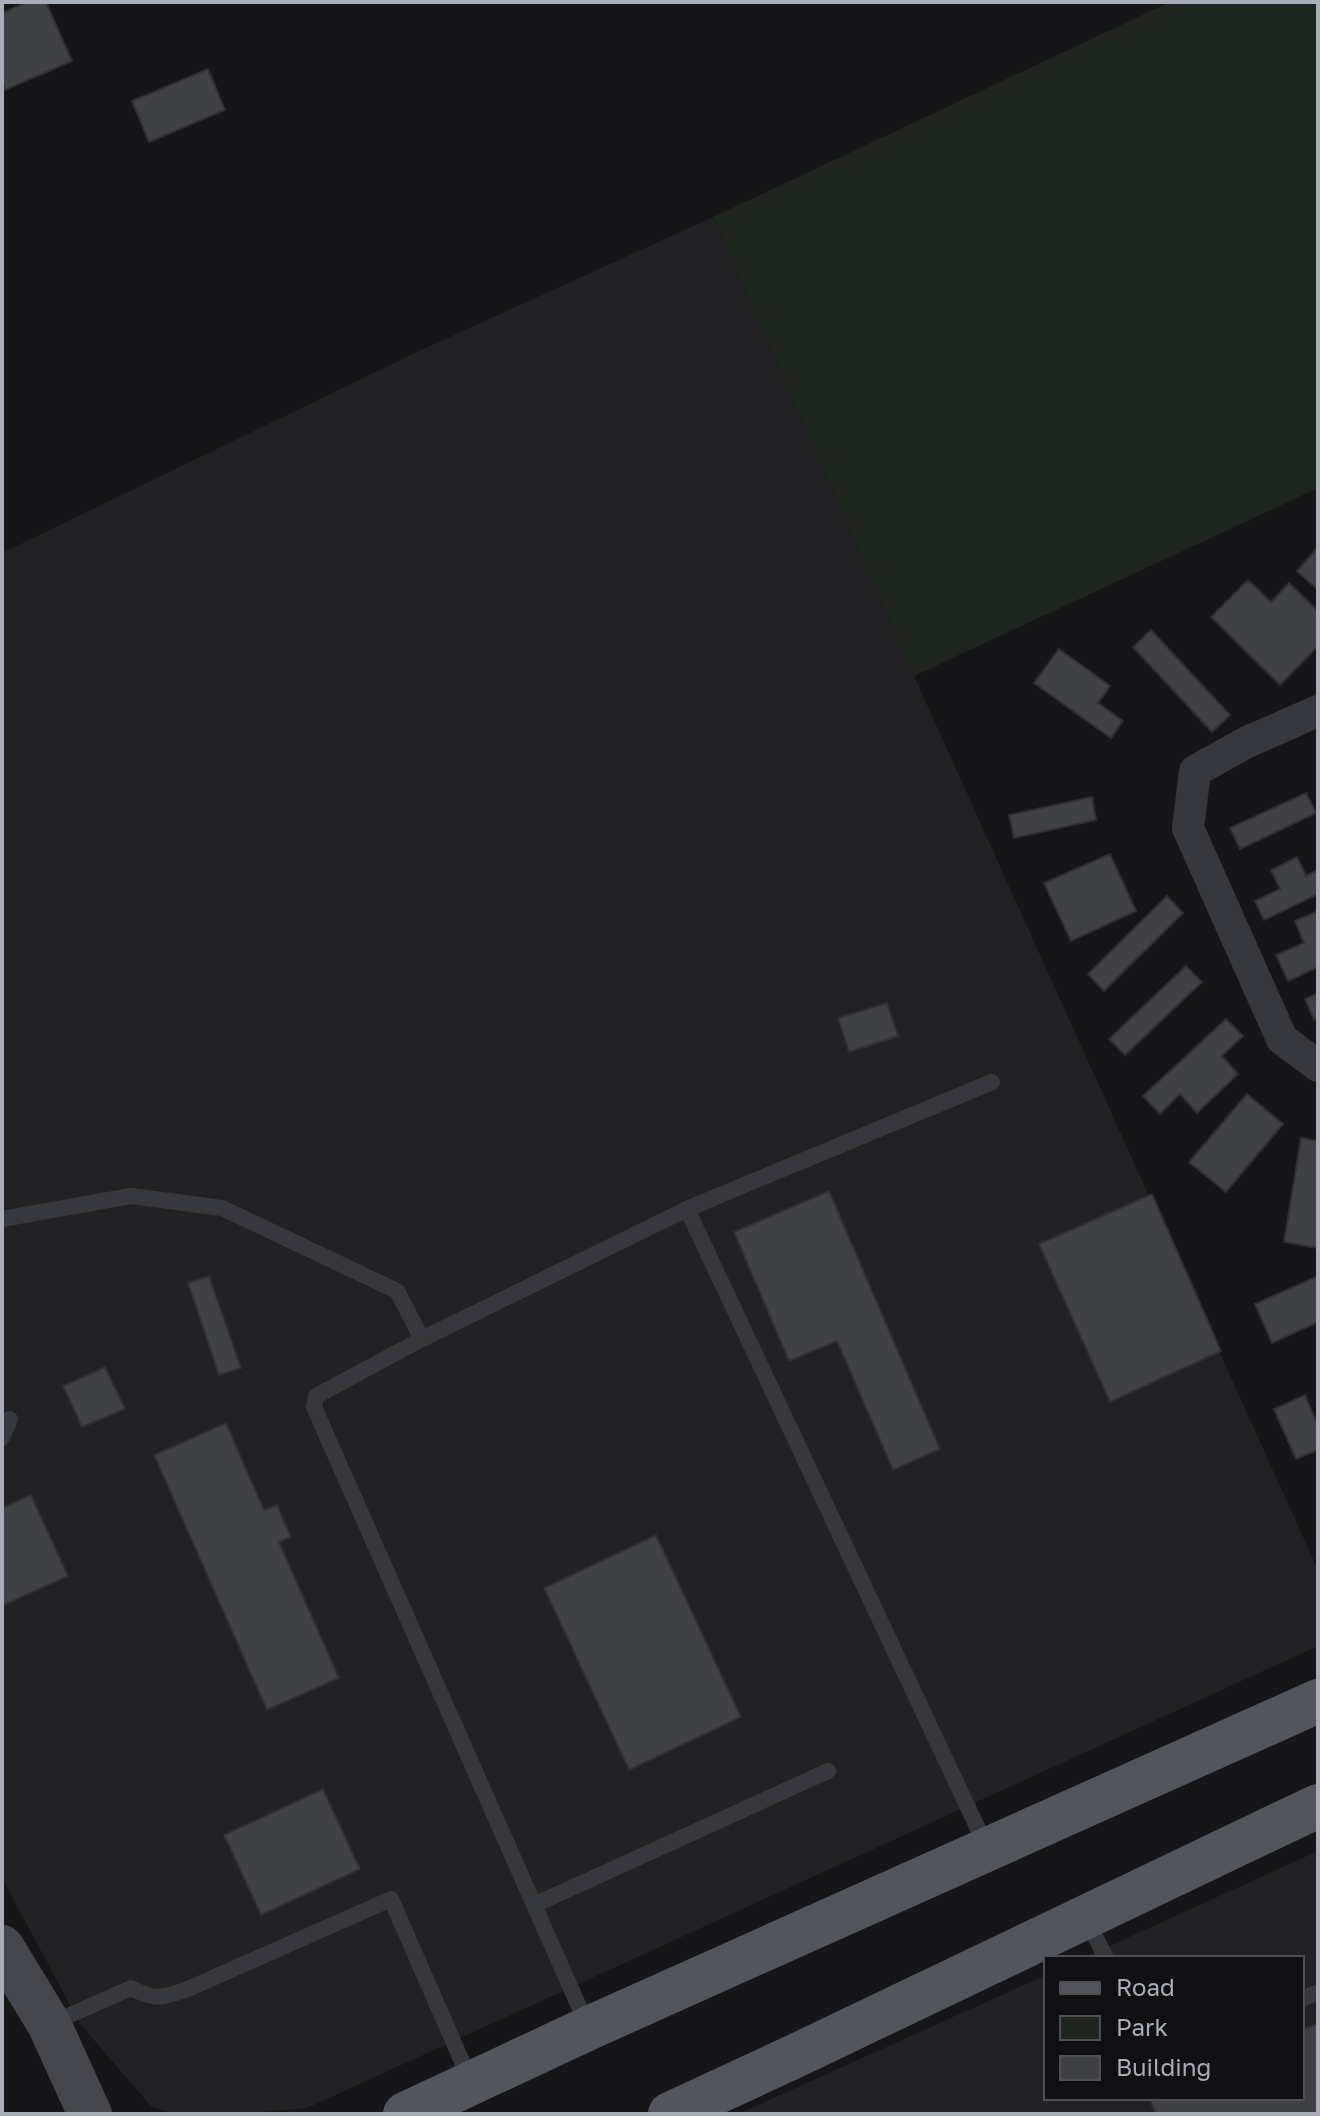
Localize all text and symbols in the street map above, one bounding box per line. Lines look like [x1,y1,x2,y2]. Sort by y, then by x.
legend [1044,1956,1304,2100]
text: Road [1116,1972,1175,2001]
text: Park [1116,2012,1168,2041]
text: Building [1116,2052,1211,2081]

